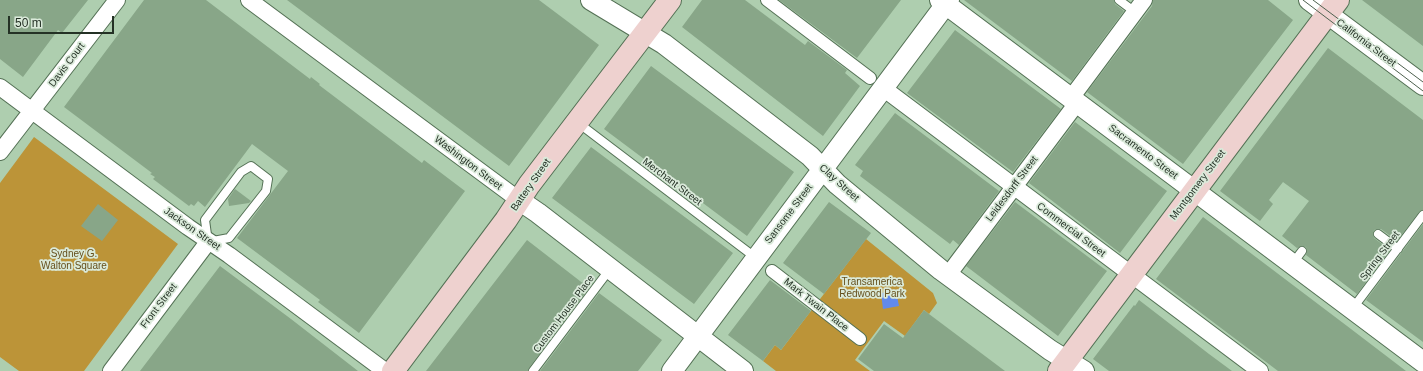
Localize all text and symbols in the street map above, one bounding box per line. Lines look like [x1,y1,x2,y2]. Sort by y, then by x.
scale bar [10,8,116,34]
text: 50 m [15,16,42,30]
street label: California Street [1334,17,1398,69]
street label: Davis Court [46,41,88,89]
street label: Sacramento Street [1106,122,1180,182]
street label: Washington Street [432,134,504,192]
street label: Montgomery Street [1168,147,1228,223]
street label: Leidesdorff Street [984,154,1040,224]
street label: Merchant Street [640,156,704,208]
street label: Battery Street [509,157,553,213]
street label: Clay Street [817,162,861,204]
street label: Sansome Street [763,182,815,246]
street label: Commercial Street [1034,200,1108,260]
street label: Jackson Street [161,205,223,253]
street label: Spring Street [1358,229,1402,283]
park label: Sydney G. Walton Square [41,248,107,272]
street label: Custom House Place [531,273,597,355]
street label: Mark Twain Place [781,276,851,334]
park label: Transamerica Redwood Park [839,276,905,300]
street label: Front Street [138,281,180,331]

